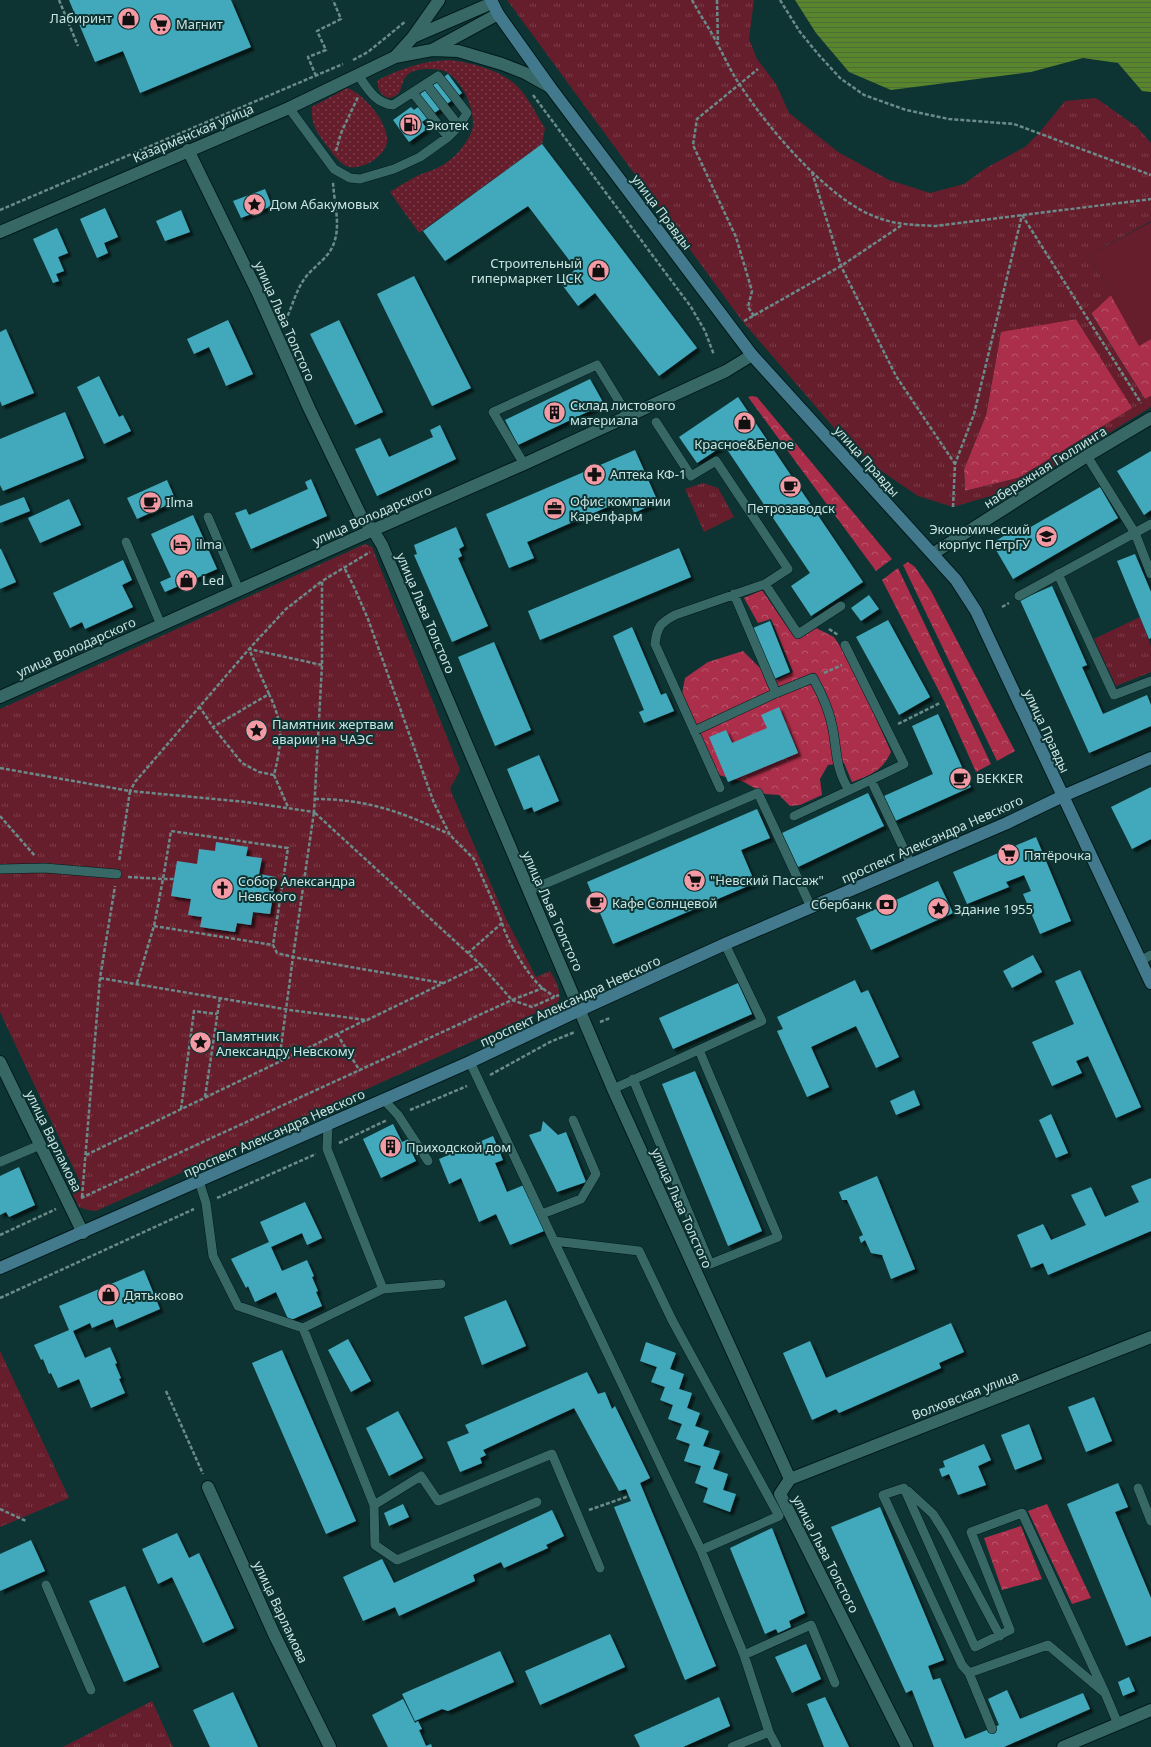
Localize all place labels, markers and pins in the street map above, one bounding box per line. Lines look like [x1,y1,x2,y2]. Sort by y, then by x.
shop icon: Лабиринт [115,5,141,31]
place label: Лабиринт [50,9,112,27]
supermarket icon: Магнит [147,11,173,37]
place label: Магнит [176,15,223,33]
fuel station icon: Экотек [398,112,424,138]
place label: Экотек [426,116,469,134]
place icon: Дом Абакумовых [241,191,267,217]
place label: Дом Абакумовых [270,195,379,213]
place label: Строительный гипермаркет ЦСК [471,254,582,287]
shop icon: Строительный гипермаркет ЦСК [585,257,611,283]
place label: Склад листового материала [570,396,676,429]
building icon: Склад листового материала [542,399,568,425]
shop icon: Красное&Белое [731,409,757,435]
place label: Красное&Белое [694,435,794,453]
pharmacy icon: Аптека КФ-1 [581,461,607,487]
place label: Аптека КФ-1 [610,465,686,483]
cafe icon: Петрозаводск [778,473,804,499]
cafe icon: Ilma [138,489,164,515]
place label: Офис компании Карелфарм [570,492,671,525]
place label: Ilma [166,493,193,511]
office icon: Офис компании Карелфарм [541,495,567,521]
place label: Петрозаводск [747,499,835,517]
place label: Экономический корпус ПетрГУ [929,520,1031,553]
school or university icon: Экономический корпус ПетрГУ [1033,523,1059,549]
hotel icon: ilma [167,531,193,557]
place label: ilma [196,535,222,553]
shop icon: Led [174,567,200,593]
place label: Led [202,571,224,589]
place label: Памятник жертвам аварии на ЧАЭС [272,715,394,748]
place icon: Памятник жертвам аварии на ЧАЭС [243,718,269,744]
cafe icon: BEKKER [948,765,974,791]
place label: BEKKER [976,769,1023,787]
supermarket icon: Пятёрочка [995,842,1021,868]
place label: Пятёрочка [1024,846,1091,864]
supermarket icon: "Невский Пассаж" [681,867,707,893]
place label: "Невский Пассаж" [710,871,824,889]
place label: Собор Александра Невского [238,872,355,905]
church icon: Собор Александра Невского [210,875,236,901]
cafe icon: Кафе Солнцевой [583,890,609,916]
bank icon: Сбербанк [874,891,900,917]
place label: Кафе Солнцевой [612,894,717,912]
place label: Сбербанк [811,895,872,913]
place icon: Здание 1955 [925,896,951,922]
place label: Здание 1955 [954,900,1033,918]
place label: Памятник Александру Невскому [216,1027,355,1060]
place icon: Памятник Александру Невскому [188,1030,214,1056]
building icon: Приходской дом [377,1134,403,1160]
place label: Приходской дом [406,1138,511,1156]
shop icon: Дятьково [95,1282,121,1308]
place label: Дятьково [124,1286,184,1304]

